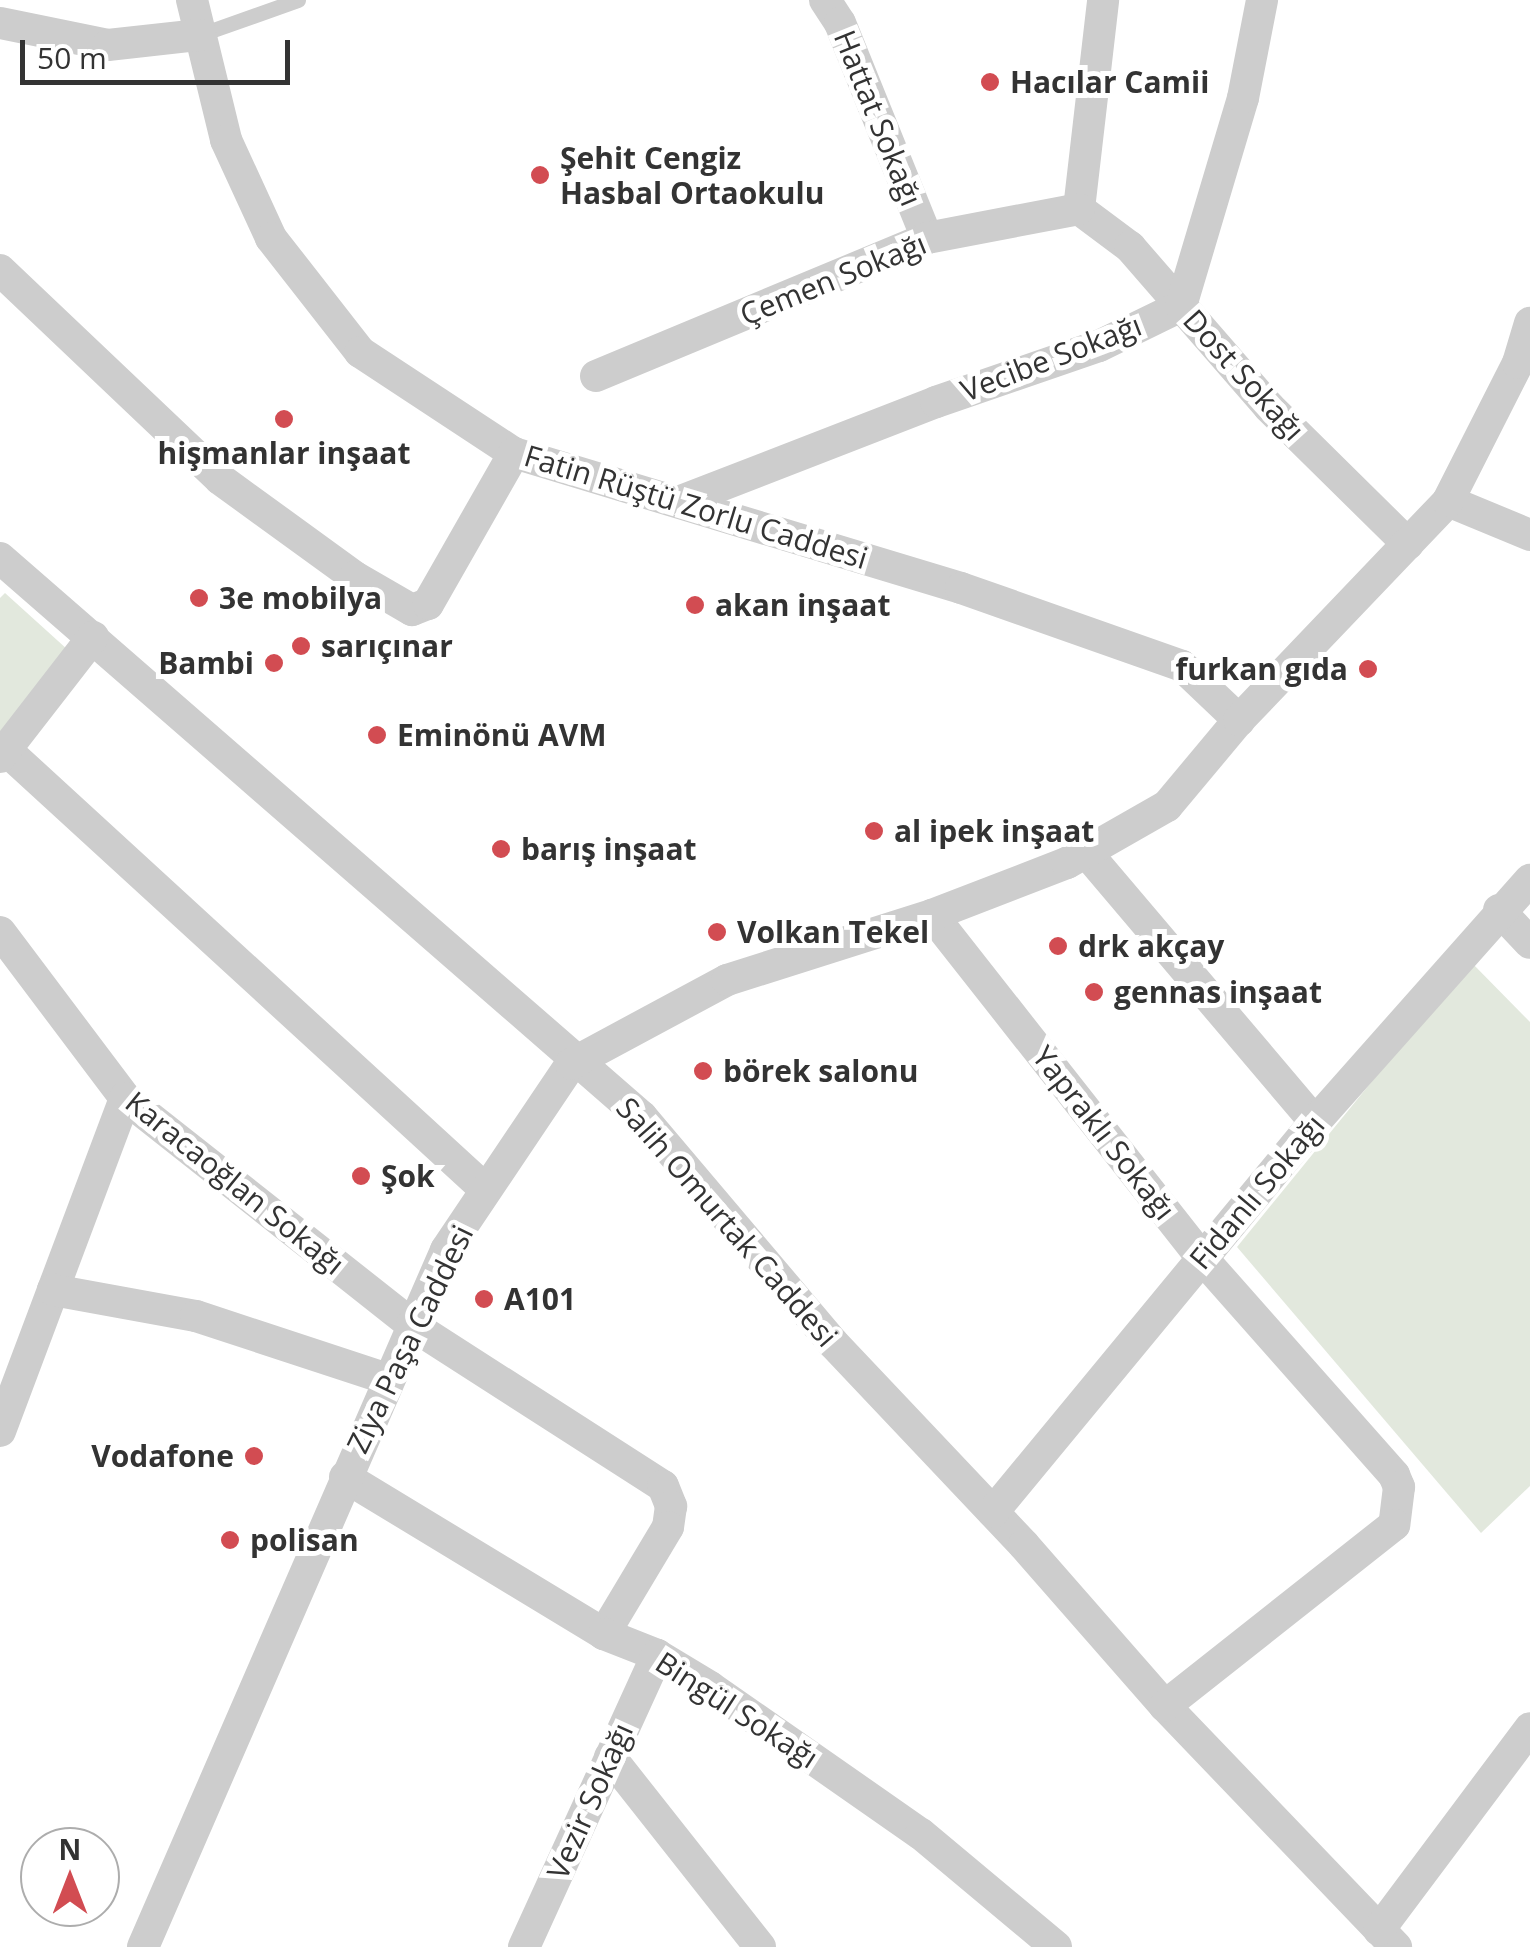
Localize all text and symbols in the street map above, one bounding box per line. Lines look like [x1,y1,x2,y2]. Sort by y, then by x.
scale bar [25,20,295,82]
street label: Hattat Sokağı [826,25,930,211]
text: 50 m [37,37,107,78]
place label: Hacılar Camii [1010,64,1209,100]
marker: Hacılar Camii [979,71,1001,93]
place label: Şehit Cengiz Hasbal Ortaokulu [560,140,824,210]
marker: Şehit Cengiz Hasbal Ortaokulu [529,164,551,186]
street label: Çemen Sokağı [735,225,931,333]
street label: Dost Sokağı [1176,302,1312,448]
street label: Vecibe Sokağı [956,307,1146,409]
marker: hişmanlar inşaat [273,408,295,430]
place label: hişmanlar inşaat [158,435,410,471]
street label: Fatin Rüştü Zorlu Caddesi [520,438,872,576]
place label: 3e mobilya [219,580,382,616]
marker: 3e mobilya [188,587,210,609]
place label: akan inşaat [715,587,890,623]
marker: akan inşaat [684,594,706,616]
place label: sarıçınar [321,628,453,664]
marker: sarıçınar [290,635,312,657]
place label: Bambi [158,645,254,681]
place label: furkan gıda [1176,651,1348,687]
marker: Bambi [263,652,285,674]
marker: furkan gıda [1357,658,1379,680]
place label: Eminönü AVM [397,717,606,753]
marker: Eminönü AVM [366,724,388,746]
place label: al ipek inşaat [894,813,1094,849]
marker: al ipek inşaat [863,820,885,842]
place label: barış inşaat [521,831,697,867]
marker: barış inşaat [490,838,512,860]
place label: Volkan Tekel [737,914,929,950]
marker: Volkan Tekel [706,921,728,943]
place label: drk akçay [1078,928,1224,964]
marker: drk akçay [1047,935,1069,957]
place label: gennas inşaat [1114,974,1322,1010]
marker: gennas inşaat [1083,981,1105,1003]
street label: Yapraklı Sokağı [1025,1039,1183,1227]
place label: börek salonu [723,1053,918,1089]
marker: börek salonu [692,1060,714,1082]
street label: Karacaoğlan Sokağı [119,1084,351,1282]
street label: Salih Omurtak Caddesi [609,1090,845,1354]
street label: Fidanlı Sokağı [1182,1108,1332,1276]
place label: Şok [381,1158,435,1194]
marker: Şok [350,1165,372,1187]
street label: Ziya Paşa Caddesi [339,1219,481,1459]
place label: A101 [504,1281,576,1317]
marker: A101 [473,1288,495,1310]
place label: Vodafone [91,1438,234,1474]
marker: Vodafone [243,1445,265,1467]
place label: polisan [250,1522,359,1558]
marker: polisan [219,1529,241,1551]
street label: Bingül Sokağı [649,1644,825,1776]
street label: Vezir Sokağı [540,1717,640,1885]
north arrow [20,1827,120,1927]
text: N [59,1830,81,1868]

